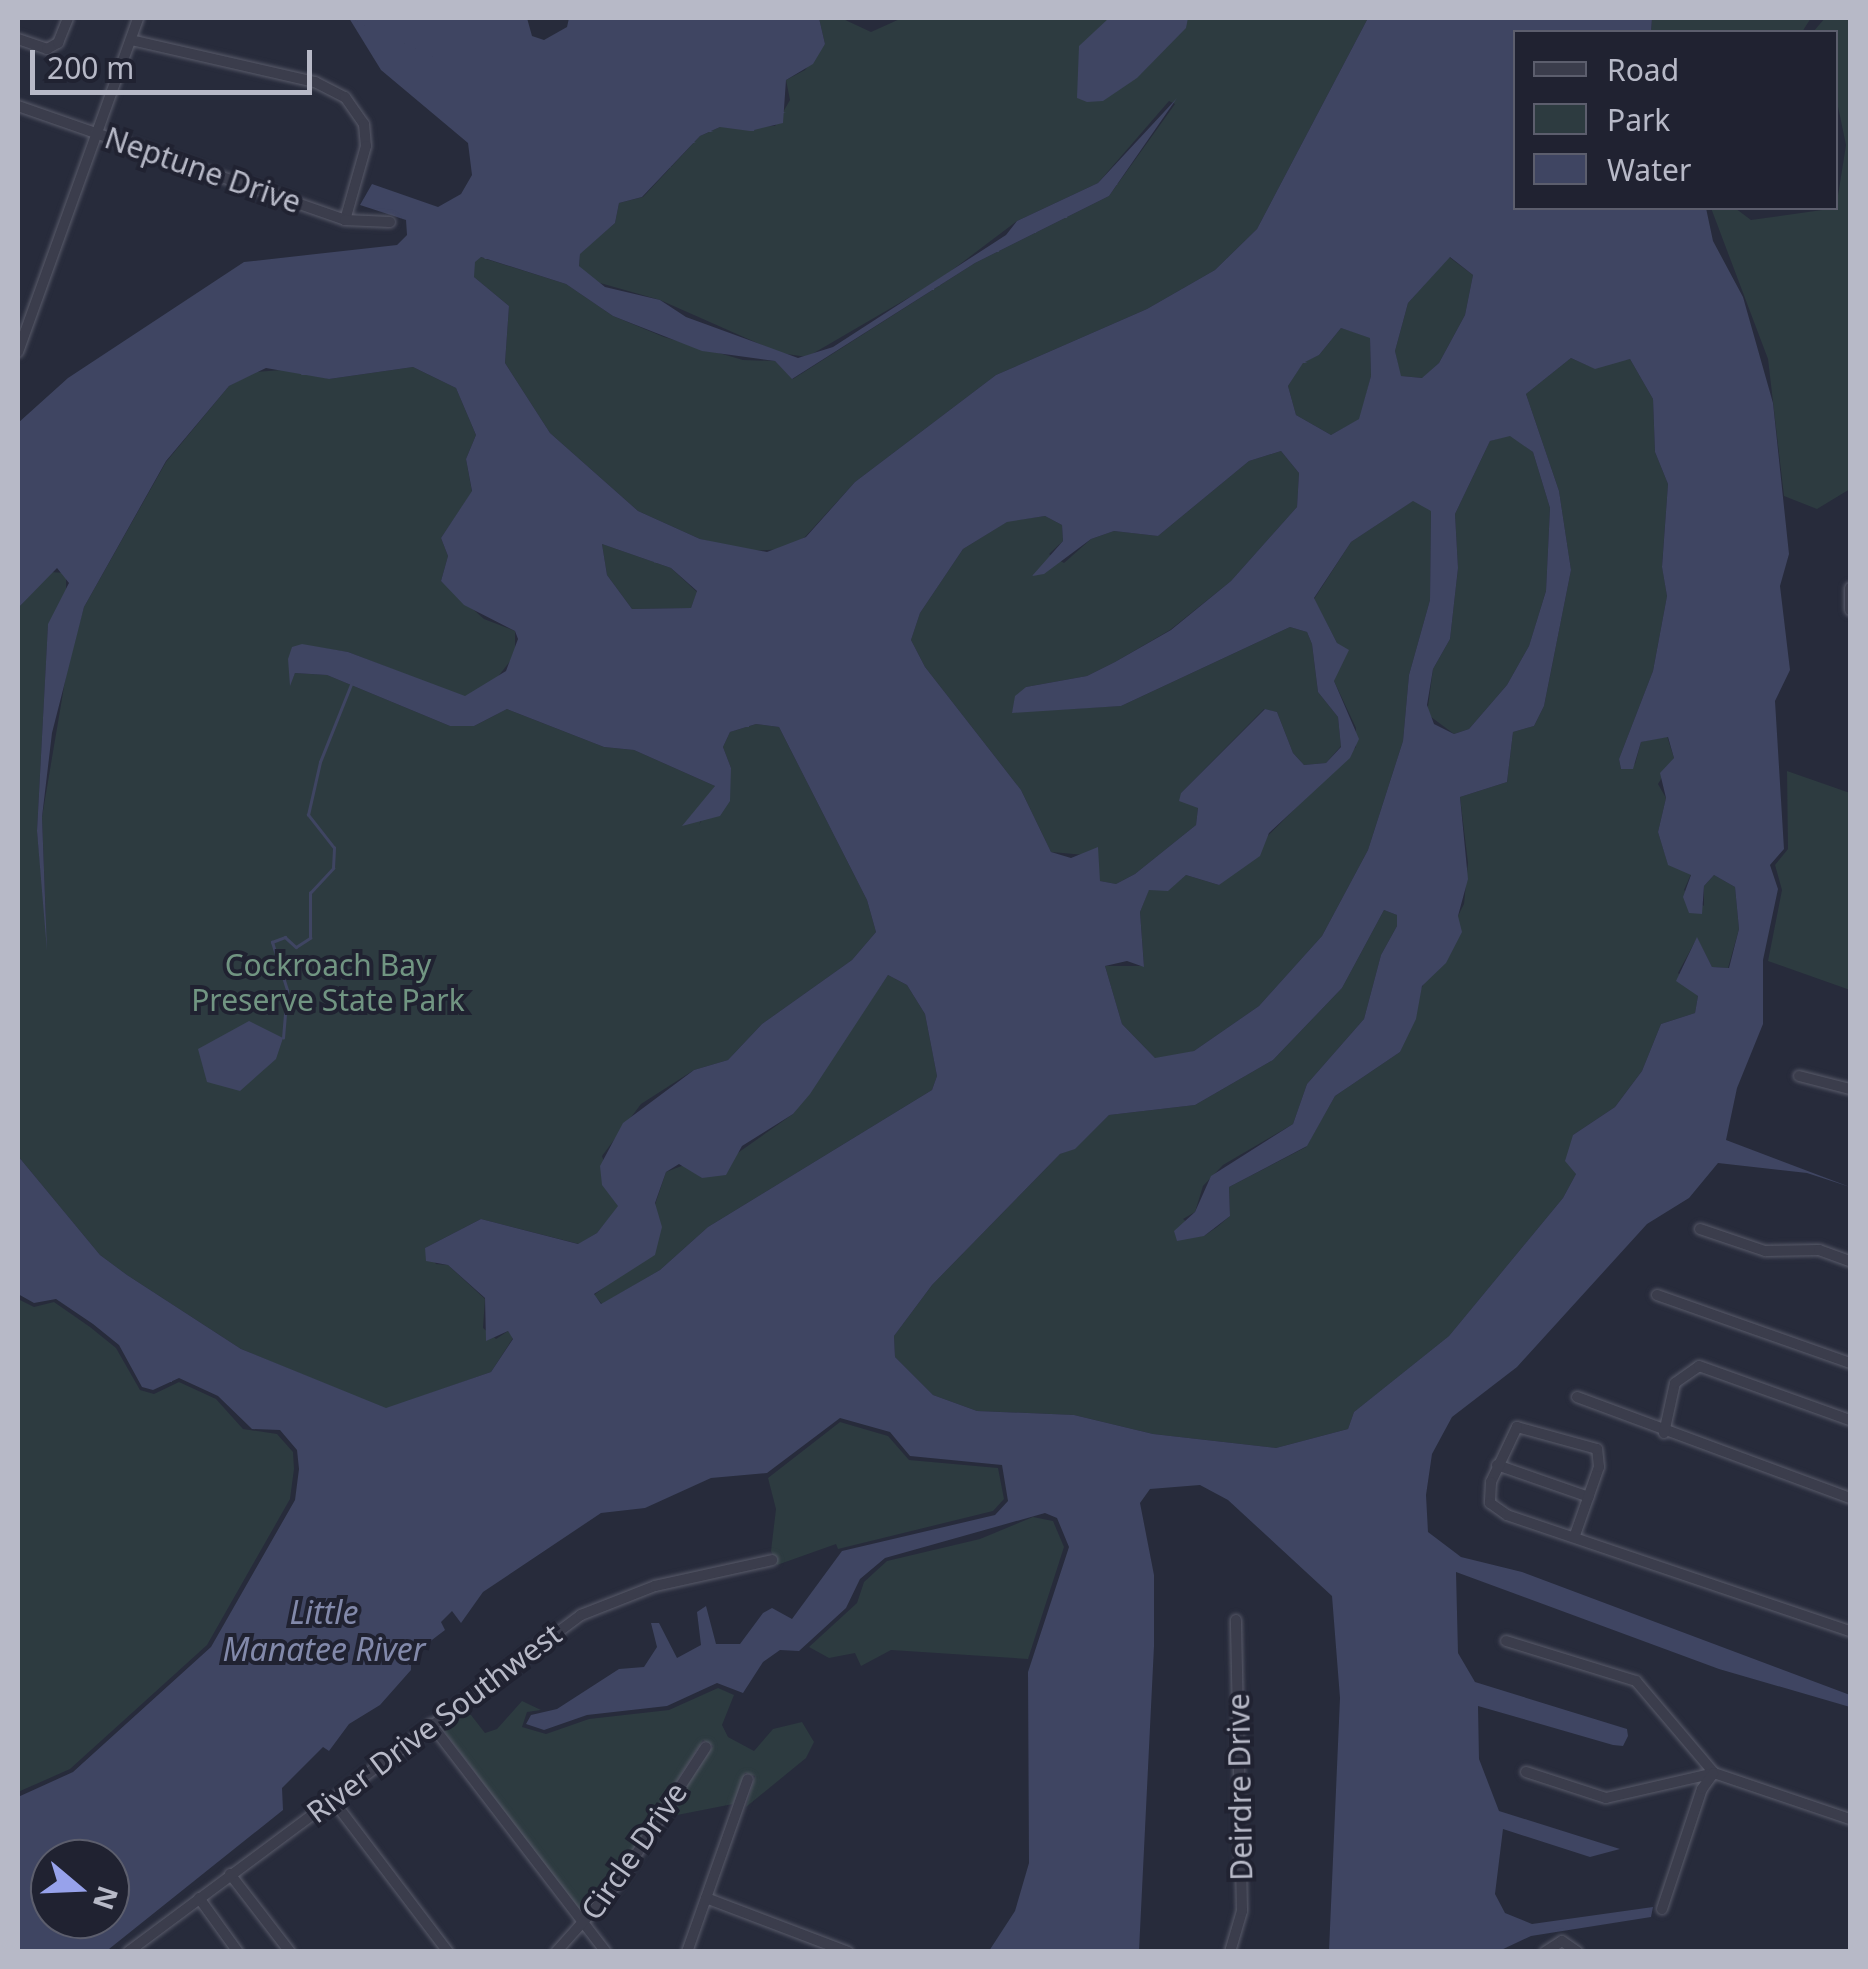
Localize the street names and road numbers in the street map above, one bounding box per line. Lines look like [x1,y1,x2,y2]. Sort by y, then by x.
street label: Neptune Drive [100,120,306,220]
street label: River Drive Southwest [300,1616,568,1830]
street label: Deirdre Drive [1220,1693,1260,1881]
street label: Circle Drive [574,1775,694,1927]

